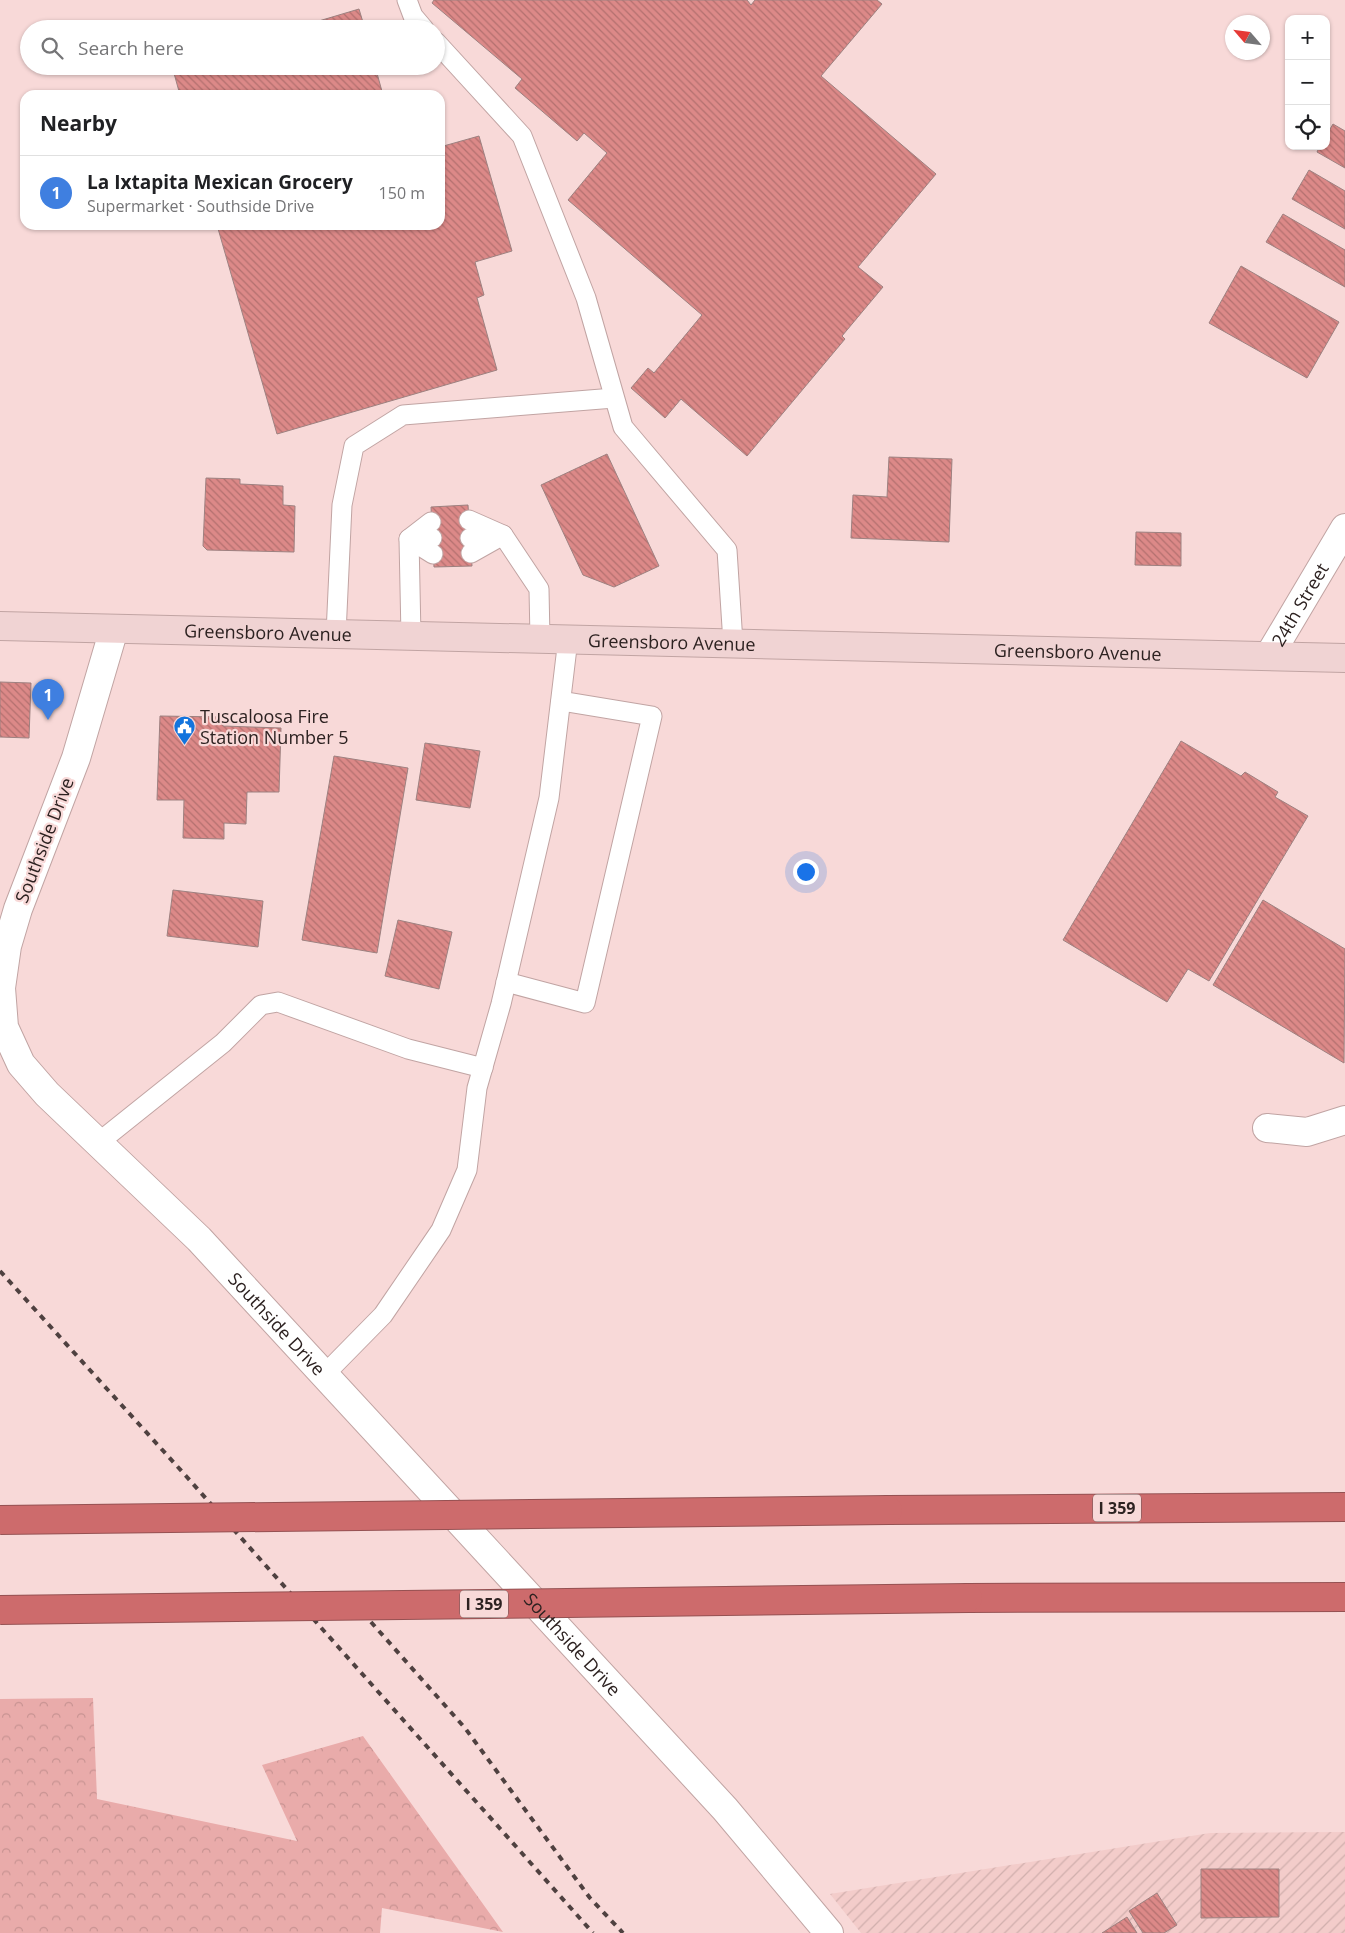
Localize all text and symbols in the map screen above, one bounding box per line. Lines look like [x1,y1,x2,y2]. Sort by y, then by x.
north arrow [1225,15,1270,60]
map controls [1285,15,1330,150]
button: + [1285,15,1330,60]
search box [20,20,445,75]
icon: search [38,34,66,62]
text: Search here [78,35,184,61]
button: − [1285,60,1330,105]
button: locate [1285,105,1330,150]
text: Nearby [40,109,117,137]
text: La Ixtapita Mexican Grocery [87,169,353,195]
text: 1 [51,182,61,204]
text: 150 m [379,182,425,204]
text: Supermarket · Southside Drive [87,195,314,217]
street label: 24th Street [1266,558,1334,651]
street label: Greensboro Avenue [184,618,352,646]
street label: Greensboro Avenue [588,628,756,656]
street label: Greensboro Avenue [994,638,1162,666]
pin: 1 [32,679,64,720]
place label: Tuscaloosa Fire Station Number 5 [200,704,349,749]
public building icon: Tuscaloosa Fire Station Number 5 [172,714,196,745]
street label: Southside Drive [9,774,79,906]
your location [793,859,819,885]
street label: Southside Drive [223,1267,331,1380]
road number: I 359 [1093,1495,1141,1522]
street label: Southside Drive [519,1587,626,1701]
road number: I 359 [460,1590,508,1618]

